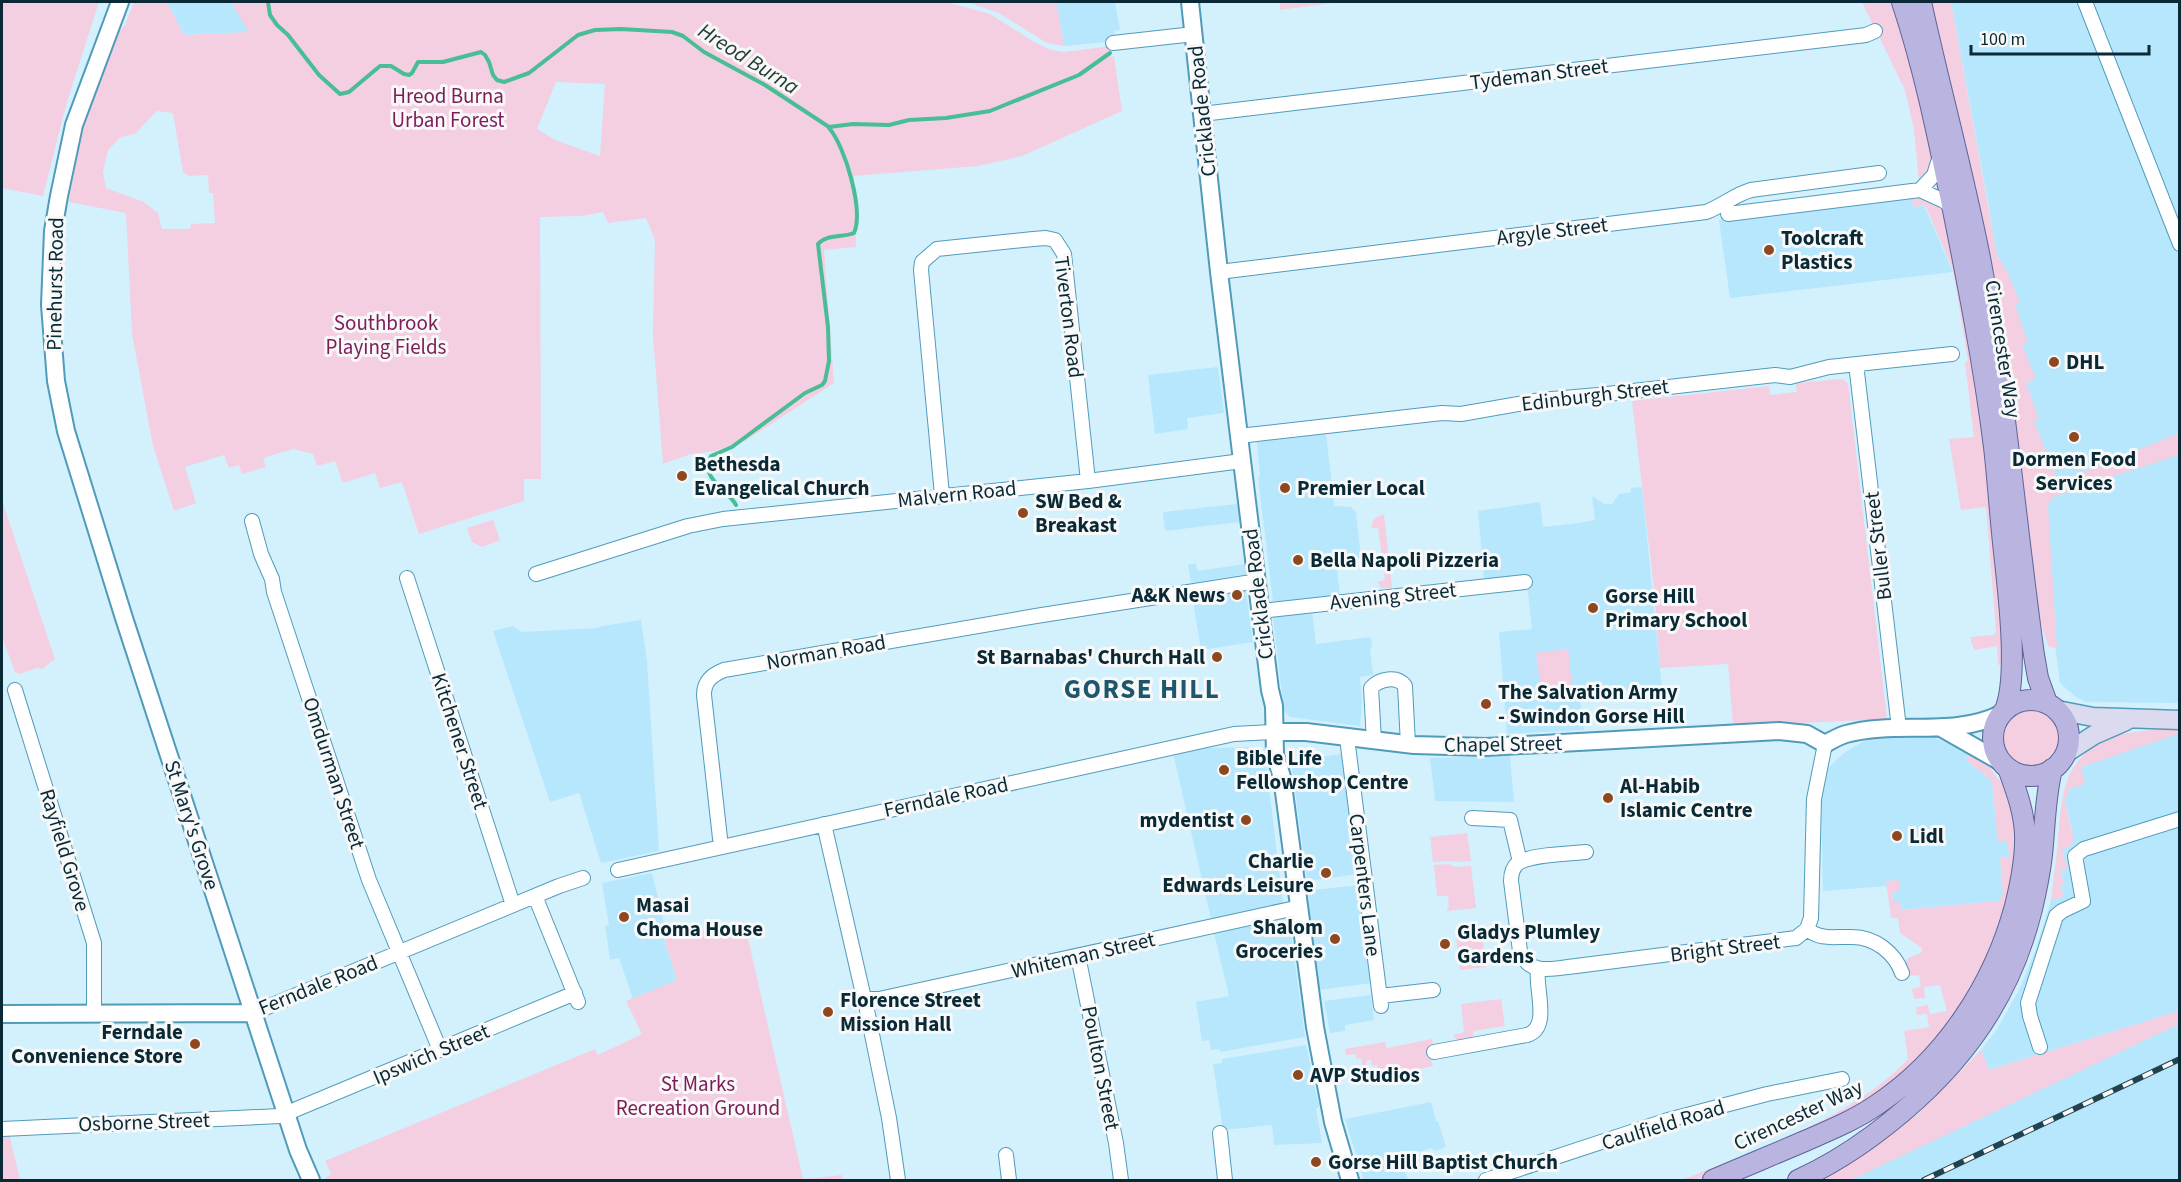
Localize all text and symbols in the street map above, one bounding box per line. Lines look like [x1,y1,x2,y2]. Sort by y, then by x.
water label: Hreod Burna [692,15,805,103]
scale bar [1971,18,2150,56]
text: 100 m [1980,27,2025,52]
street label: Cricklade Road [1180,44,1224,178]
street label: Tydeman Street [1468,51,1610,97]
park label: Hreod Burna Urban Forest [392,81,504,135]
street label: Argyle Street [1495,209,1609,253]
street label: Pinehurst Road [39,217,71,351]
place label: Toolcraft Plastics [1781,223,1864,277]
marker: Toolcraft Plastics [1762,243,1776,257]
street label: Tiverton Road [1047,254,1091,380]
street label: Cirencester Way [1977,278,2029,420]
park label: Southbrook Playing Fields [326,308,447,362]
place label: DHL [2066,347,2104,377]
marker: DHL [2047,355,2061,369]
street label: Edinburgh Street [1520,371,1670,419]
marker: Dormen Food Services [2067,430,2081,444]
place label: Dormen Food Services [2012,444,2136,498]
place label: Bethesda Evangelical Church [694,449,869,503]
marker: Bethesda Evangelical Church [675,469,689,483]
street label: Malvern Road [896,473,1018,515]
place label: Premier Local [1297,473,1425,503]
marker: Premier Local [1278,481,1292,495]
place label: SW Bed & Breakast [1035,486,1122,540]
street label: Buller Street [1856,490,1900,602]
marker: SW Bed & Breakast [1016,506,1030,520]
street label: Cricklade Road [1235,527,1281,661]
place label: Bella Napoli Pizzeria [1310,545,1499,575]
marker: Bella Napoli Pizzeria [1291,553,1305,567]
street label: Avening Street [1328,574,1458,618]
place label: A&K News [1131,580,1225,610]
place label: Gorse Hill Primary School [1605,581,1747,635]
marker: A&K News [1230,588,1244,602]
marker: Gorse Hill Primary School [1586,601,1600,615]
street label: Norman Road [764,627,888,677]
place label: St Barnabas' Church Hall [976,642,1205,672]
marker: St Barnabas' Church Hall [1210,650,1224,664]
street label: Kitchener Street [424,669,496,813]
district label: GORSE HILL [1064,670,1220,709]
place label: The Salvation Army - Swindon Gorse Hill [1498,677,1684,731]
street label: Omdurman Street [295,693,373,853]
marker: The Salvation Army - Swindon Gorse Hill [1479,697,1493,711]
street label: Chapel Street [1444,728,1562,760]
place label: Bible Life Fellowshop Centre [1236,743,1409,797]
street label: St Mary's Grove [157,756,227,894]
marker: Bible Life Fellowshop Centre [1217,763,1231,777]
street label: Ferndale Road [881,769,1011,825]
place label: Al-Habib Islamic Centre [1619,771,1753,825]
street label: Rayfield Grove [32,785,98,915]
marker: Al-Habib Islamic Centre [1601,791,1615,805]
place label: mydentist [1140,805,1234,835]
street label: Carpenters Lane [1341,812,1389,958]
marker: mydentist [1239,813,1253,827]
place label: Lidl [1909,821,1944,851]
marker: Lidl [1890,829,1904,843]
place label: Charlie Edwards Leisure [1162,846,1314,900]
marker: Charlie Edwards Leisure [1319,866,1333,880]
place label: Masai Choma House [636,890,763,944]
marker: Masai Choma House [617,910,631,924]
place label: Shalom Groceries [1235,912,1323,966]
place label: Gladys Plumley Gardens [1457,917,1600,971]
street label: Whiteman Street [1008,924,1158,986]
street label: Bright Street [1668,926,1782,970]
marker: Shalom Groceries [1328,932,1342,946]
marker: Gladys Plumley Gardens [1438,937,1452,951]
street label: Ferndale Road [254,947,382,1023]
place label: Florence Street Mission Hall [840,985,981,1039]
street label: Poulton Street [1074,1003,1128,1133]
marker: Florence Street Mission Hall [821,1005,835,1019]
street label: Ipswich Street [368,1016,494,1092]
place label: Ferndale Convenience Store [11,1017,183,1071]
marker: Ferndale Convenience Store [188,1037,202,1051]
place label: AVP Studios [1309,1060,1420,1090]
marker: AVP Studios [1291,1068,1305,1082]
park label: St Marks Recreation Ground [616,1069,780,1123]
street label: Cirencester Way [1729,1072,1868,1158]
street label: Caulfield Road [1598,1092,1728,1158]
street label: Osborne Street [78,1105,210,1139]
place label: Gorse Hill Baptist Church [1328,1147,1558,1177]
marker: Gorse Hill Baptist Church [1309,1155,1323,1169]

